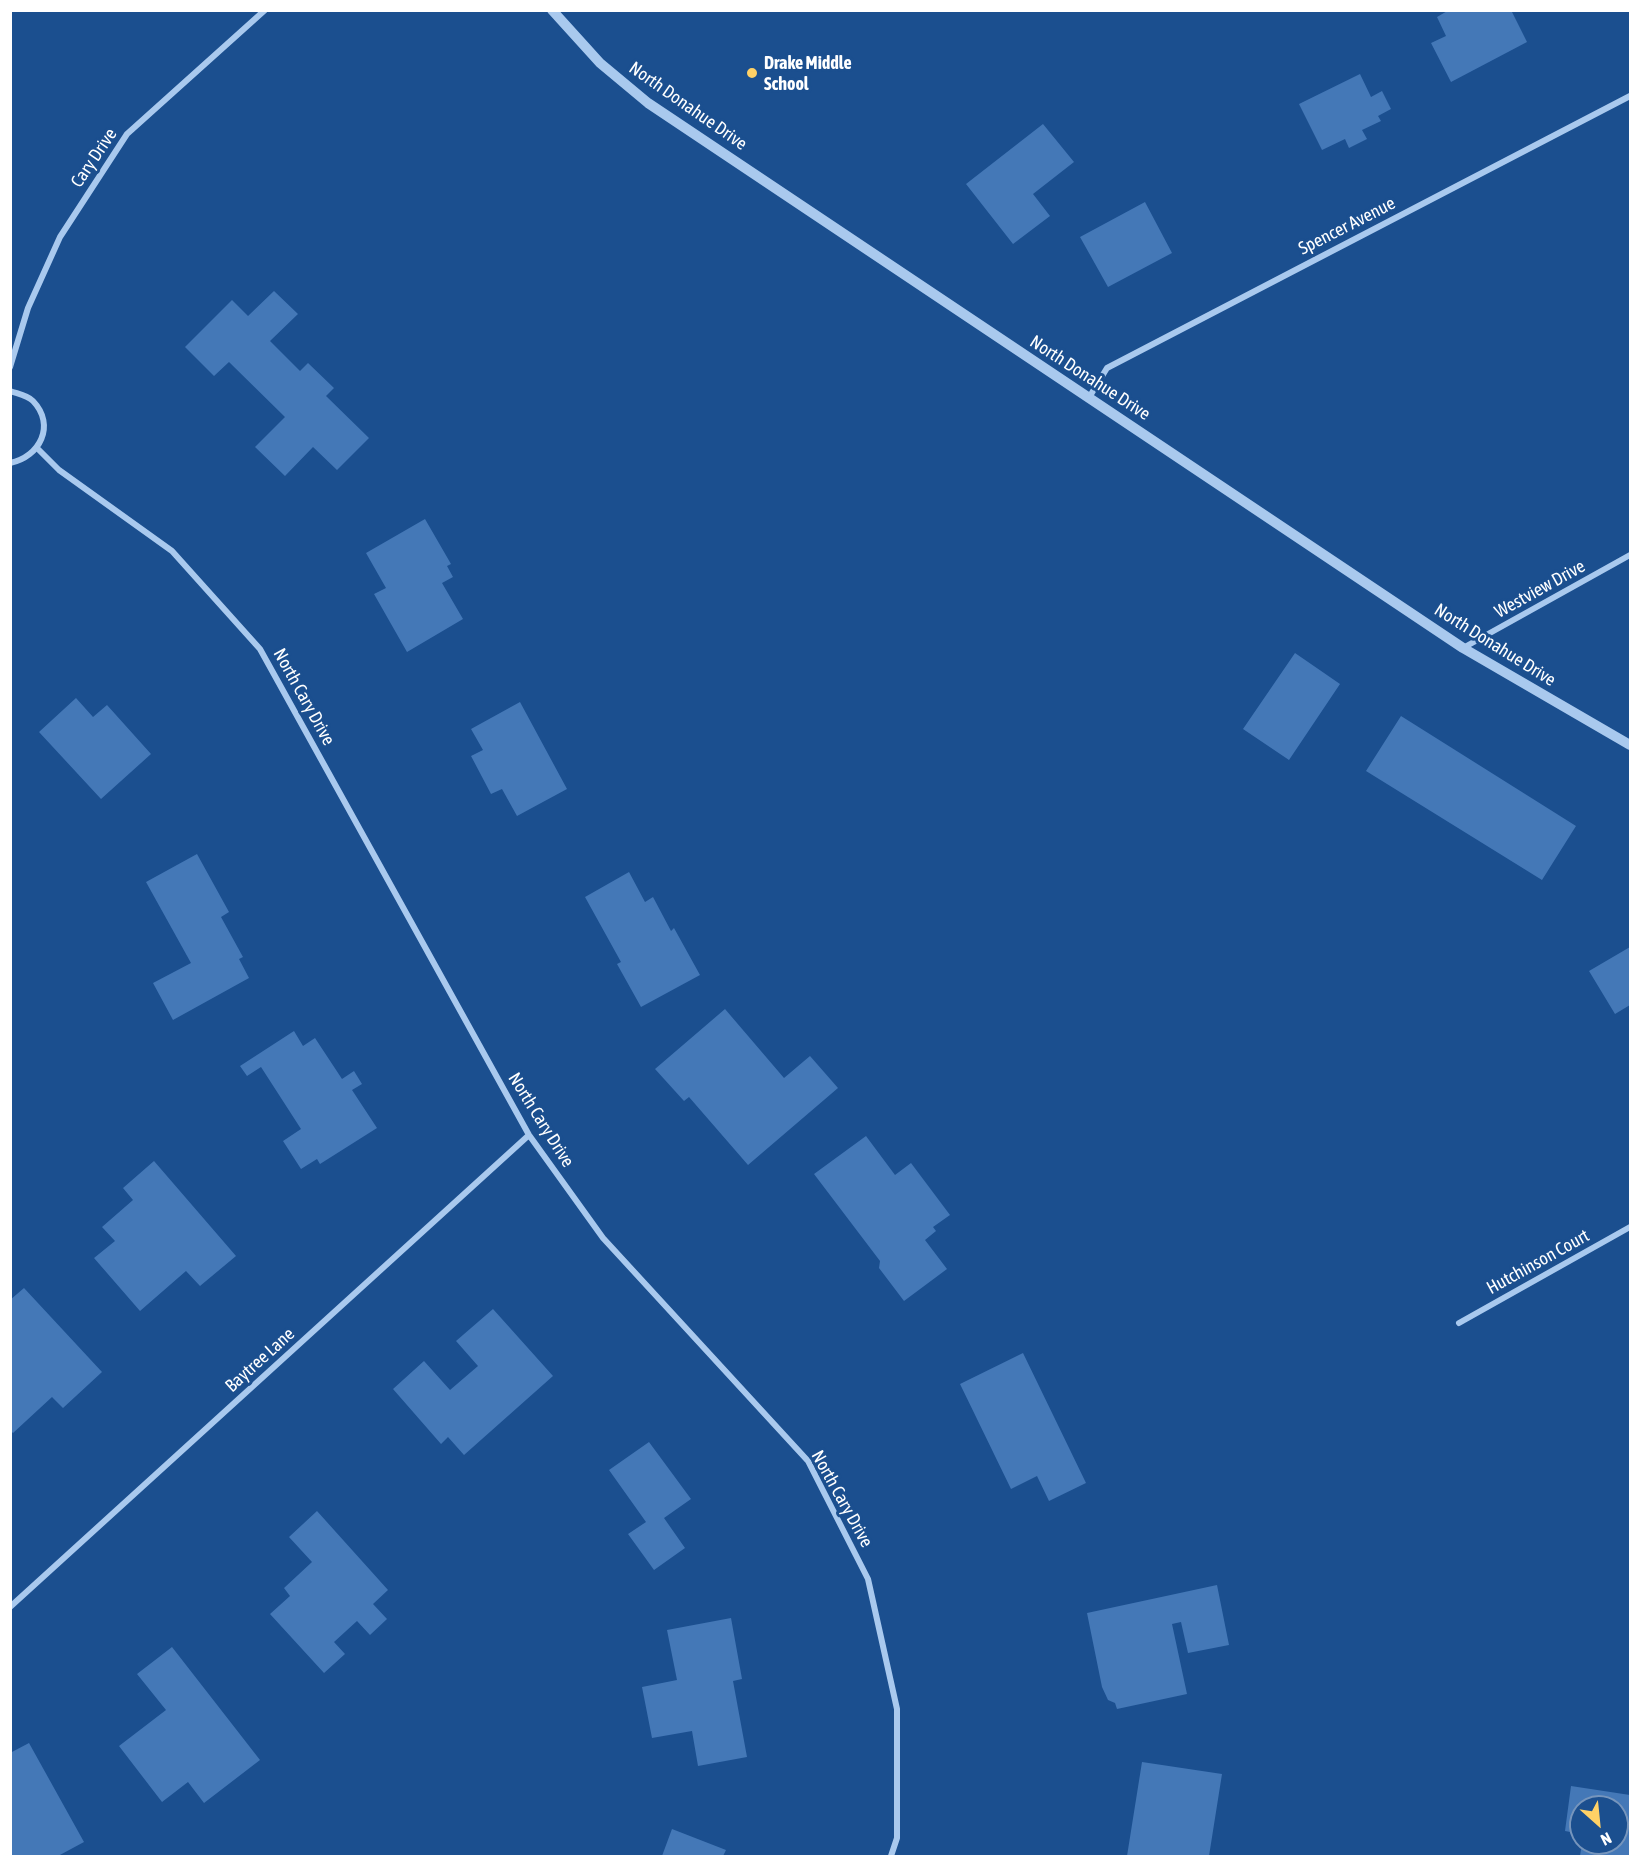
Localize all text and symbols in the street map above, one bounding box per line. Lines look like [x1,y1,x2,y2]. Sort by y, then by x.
place label: Drake Middle School [764,52,852,94]
street label: North Donahue Drive [625,57,751,155]
marker: Drake Middle School [745,66,759,80]
street label: Cary Drive [66,124,122,192]
street label: Spencer Avenue [1295,192,1399,260]
street label: North Donahue Drive [1026,331,1154,425]
street label: Westview Drive [1491,555,1589,623]
street label: North Donahue Drive [1430,599,1560,691]
street label: North Cary Drive [269,645,339,749]
street label: North Cary Drive [503,1069,579,1171]
street label: Hutchinson Court [1483,1225,1593,1299]
street label: Baytree Lane [221,1323,299,1397]
street label: North Cary Drive [807,1447,877,1551]
north arrow [1569,1795,1629,1855]
text: N [1598,1829,1615,1849]

